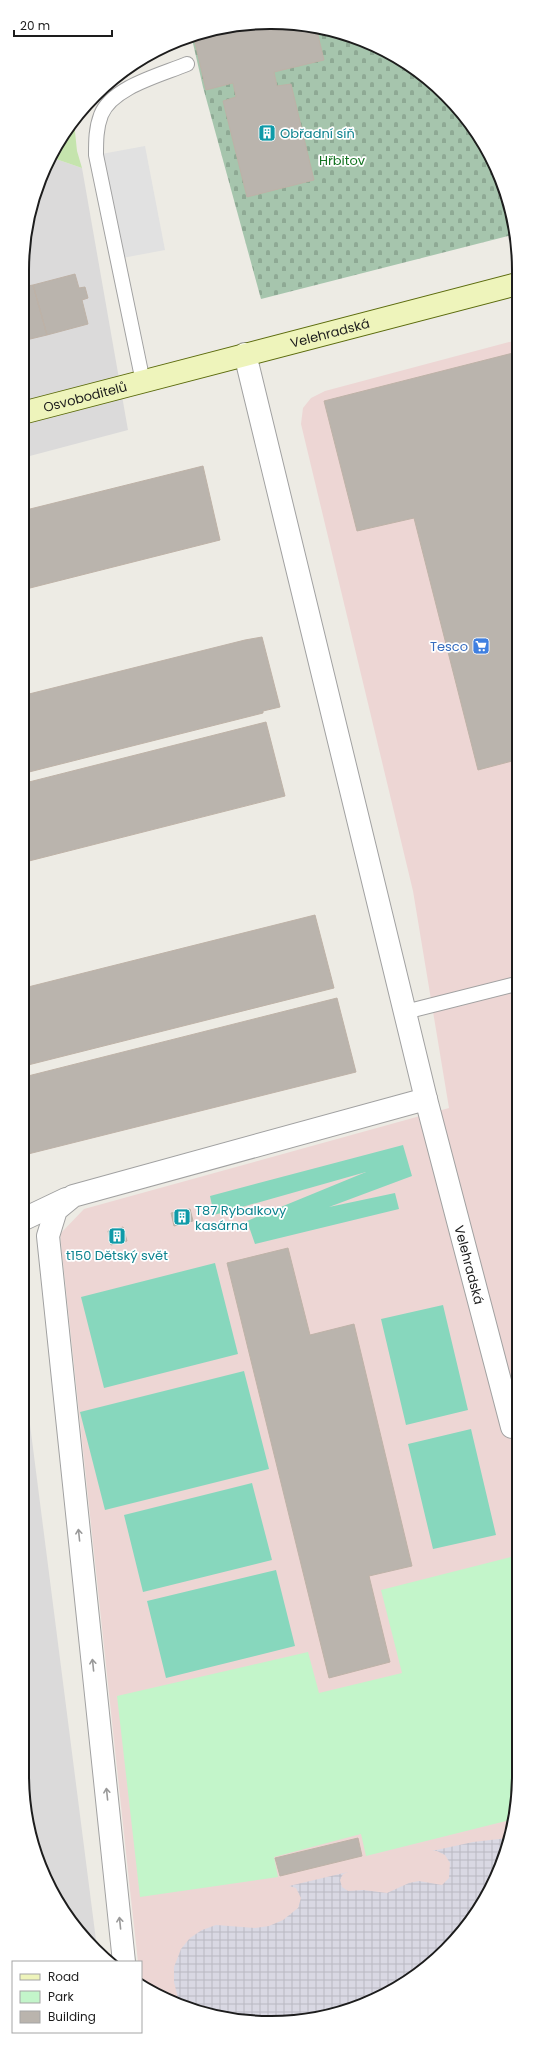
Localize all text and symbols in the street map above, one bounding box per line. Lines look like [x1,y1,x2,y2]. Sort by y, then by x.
scale bar [14,12,112,38]
text: 20 m [20,17,50,34]
building icon: Obřadní síň [257,123,277,143]
place label: Obřadní síň [280,124,355,143]
park label: Hřbitov [319,151,366,170]
street label: Velehradská [288,314,372,353]
street label: Osvoboditelů [41,377,129,417]
supermarket icon: Tesco [471,636,491,656]
place label: Tesco [430,637,468,656]
place label: T87 Rybalkovy kasárna [195,1201,287,1235]
building icon: T87 Rybalkovy kasárna [172,1207,192,1227]
street label: Velehradská [449,1223,488,1307]
building icon: t150 Dětský svět [107,1226,127,1246]
place label: t150 Dětský svět [66,1246,168,1265]
one-way arrow [76,1529,83,1542]
one-way arrow [89,1659,97,1672]
one-way arrow [103,1788,110,1801]
one-way arrow [117,1917,124,1930]
legend [12,1961,142,2033]
text: Road [48,1968,79,1985]
text: Park [48,1988,75,2005]
text: Building [48,2008,96,2025]

